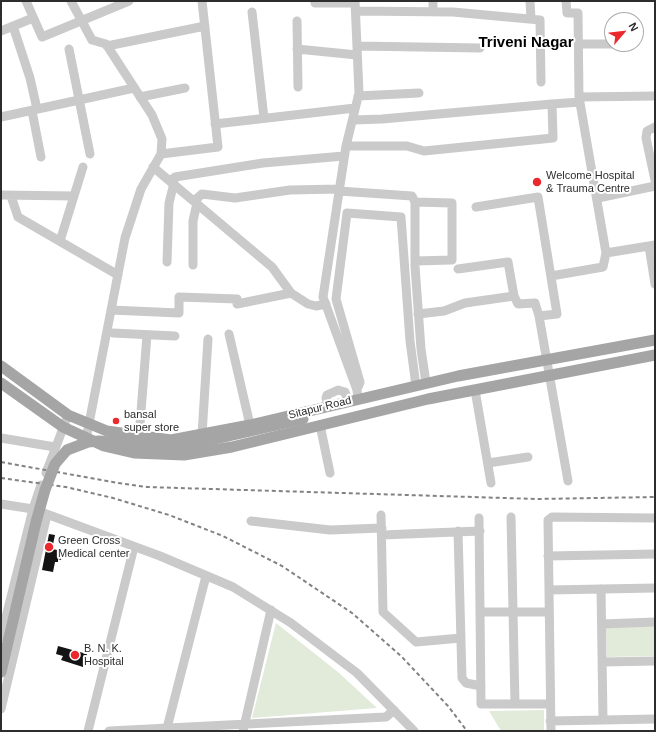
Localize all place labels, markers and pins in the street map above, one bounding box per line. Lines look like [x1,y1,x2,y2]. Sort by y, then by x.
place label: Welcome Hospital & Trauma Centre [546,169,634,195]
marker: Welcome Hospital & Trauma Centre [531,176,543,188]
place label: bansal super store [124,408,179,434]
marker: bansal super store [111,416,121,426]
place label: Green Cross Medical center [58,534,130,560]
marker: Green Cross Medical center [43,541,55,553]
place label: B. N. K. Hospital [84,642,124,668]
marker: B. N. K. Hospital [69,649,81,661]

